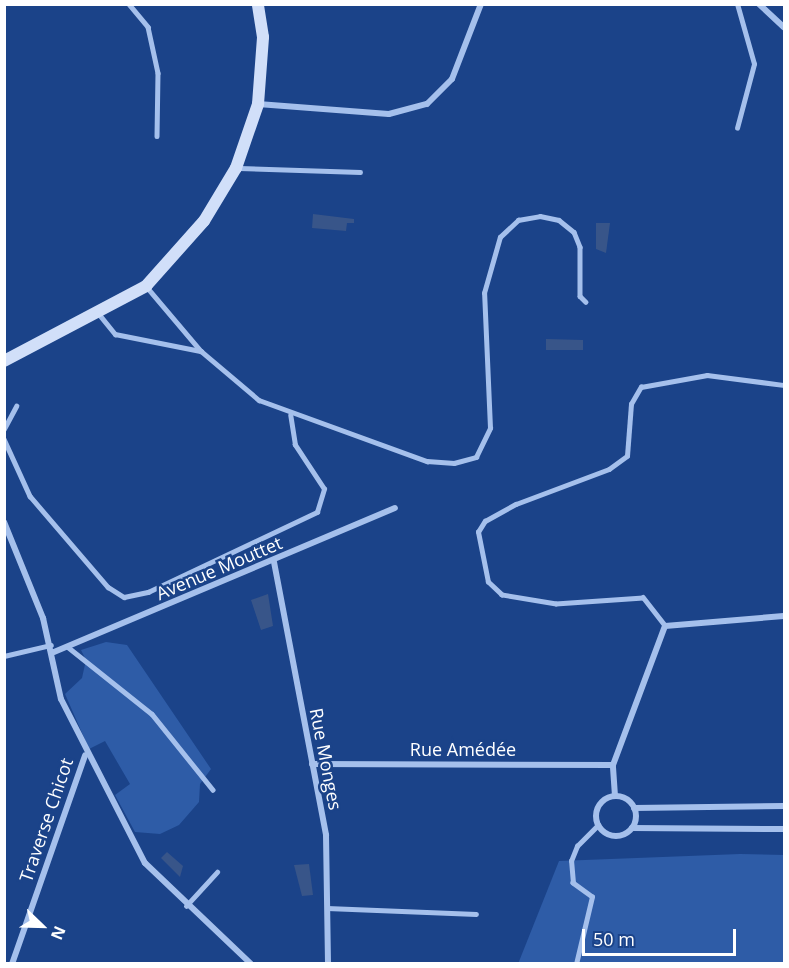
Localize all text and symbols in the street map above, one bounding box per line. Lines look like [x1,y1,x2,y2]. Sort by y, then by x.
street label: Avenue Mouttet [153,532,285,604]
street label: Rue Monges [306,706,346,812]
street label: Rue Amédée [410,738,516,760]
street label: Traverse Chicot [15,755,77,885]
north arrow [12,896,72,956]
scale bar [585,917,740,955]
text: N [46,923,71,943]
text: 50 m [593,927,635,951]

